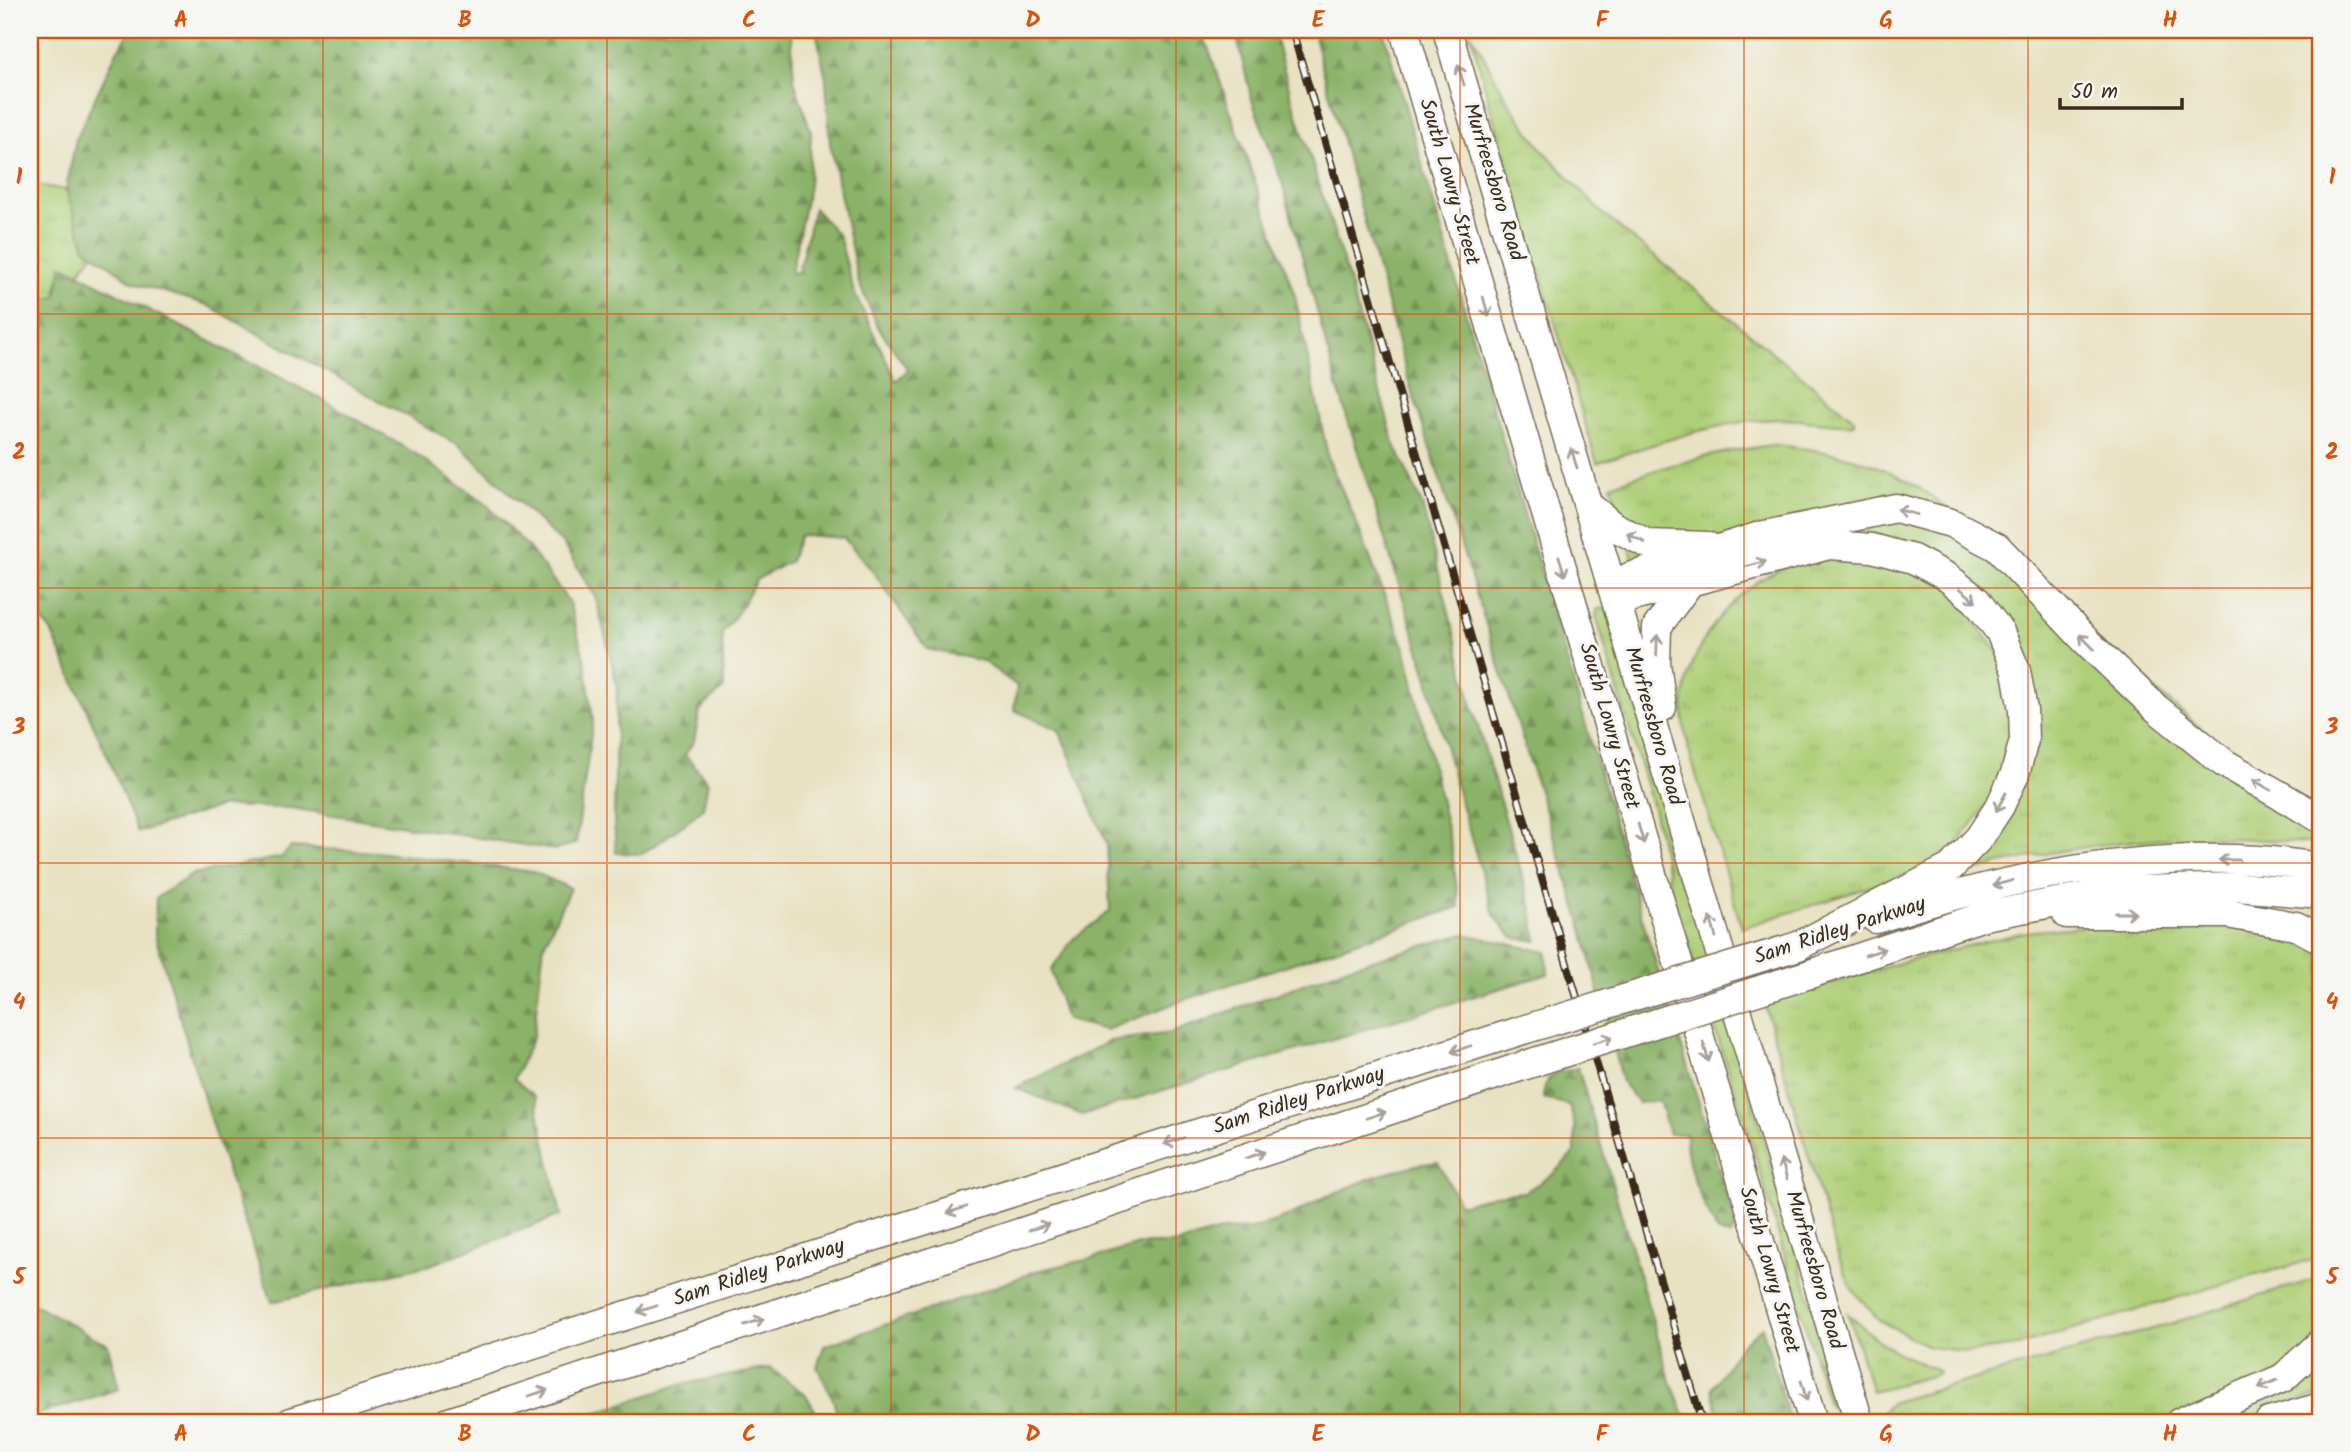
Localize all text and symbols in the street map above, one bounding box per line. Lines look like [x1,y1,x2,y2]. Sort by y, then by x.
text: A [174,3,188,39]
text: B [458,3,472,39]
text: C [742,3,756,39]
text: D [1025,3,1041,39]
text: E [1312,3,1326,39]
text: F [1596,3,1610,39]
text: G [1879,3,1893,39]
text: H [2163,3,2178,39]
one-way arrow [1453,65,1466,87]
scale bar [2060,66,2183,110]
text: 50 m [2071,76,2118,109]
street label: South Lowry Street [1409,95,1489,270]
street label: Murfreesboro Road [1453,99,1533,266]
text: 1 [16,160,23,196]
text: 1 [2329,160,2336,196]
one-way arrow [1480,295,1493,317]
text: 2 [12,435,26,471]
text: 2 [2325,435,2339,471]
one-way arrow [1567,447,1580,469]
one-way arrow [1897,504,1919,517]
one-way arrow [1626,531,1647,545]
one-way arrow [1557,554,1570,576]
one-way arrow [1745,557,1767,570]
one-way arrow [1959,587,1977,603]
one-way arrow [2078,633,2095,650]
one-way arrow [1650,634,1663,657]
street label: South Lowry Street [1569,639,1649,814]
street label: Murfreesboro Road [1615,643,1692,810]
text: 3 [12,710,26,746]
text: 3 [2325,710,2339,746]
one-way arrow [2252,778,2273,791]
one-way arrow [1994,791,2007,812]
one-way arrow [1636,822,1649,844]
one-way arrow [2218,853,2241,867]
one-way arrow [1993,877,2015,890]
street label: Sam Ridley Parkway [1750,888,1930,974]
one-way arrow [2114,906,2137,920]
one-way arrow [1705,916,1718,938]
one-way arrow [1863,945,1885,957]
text: 4 [13,985,26,1021]
text: 4 [2326,985,2339,1021]
one-way arrow [1591,1033,1613,1046]
one-way arrow [1700,1041,1713,1063]
one-way arrow [1450,1044,1472,1057]
street label: Sam Ridley Parkway [1209,1058,1389,1144]
one-way arrow [1365,1108,1387,1121]
one-way arrow [1163,1135,1185,1148]
one-way arrow [1244,1148,1266,1161]
one-way arrow [1777,1158,1790,1180]
street label: South Lowry Street [1729,1183,1809,1358]
street label: Murfreesboro Road [1776,1187,1853,1354]
one-way arrow [946,1204,968,1217]
one-way arrow [1028,1220,1050,1232]
street label: Sam Ridley Parkway [669,1230,849,1316]
text: 5 [12,1260,27,1296]
text: 5 [2325,1260,2340,1296]
one-way arrow [636,1303,658,1316]
one-way arrow [742,1315,764,1327]
one-way arrow [2258,1378,2279,1391]
one-way arrow [1798,1379,1811,1401]
one-way arrow [526,1386,548,1398]
text: A [174,1417,188,1452]
text: B [458,1417,472,1452]
text: C [742,1417,756,1452]
text: D [1025,1417,1041,1452]
text: E [1312,1417,1326,1452]
text: F [1596,1417,1610,1452]
text: G [1879,1417,1893,1452]
text: H [2163,1417,2178,1452]

